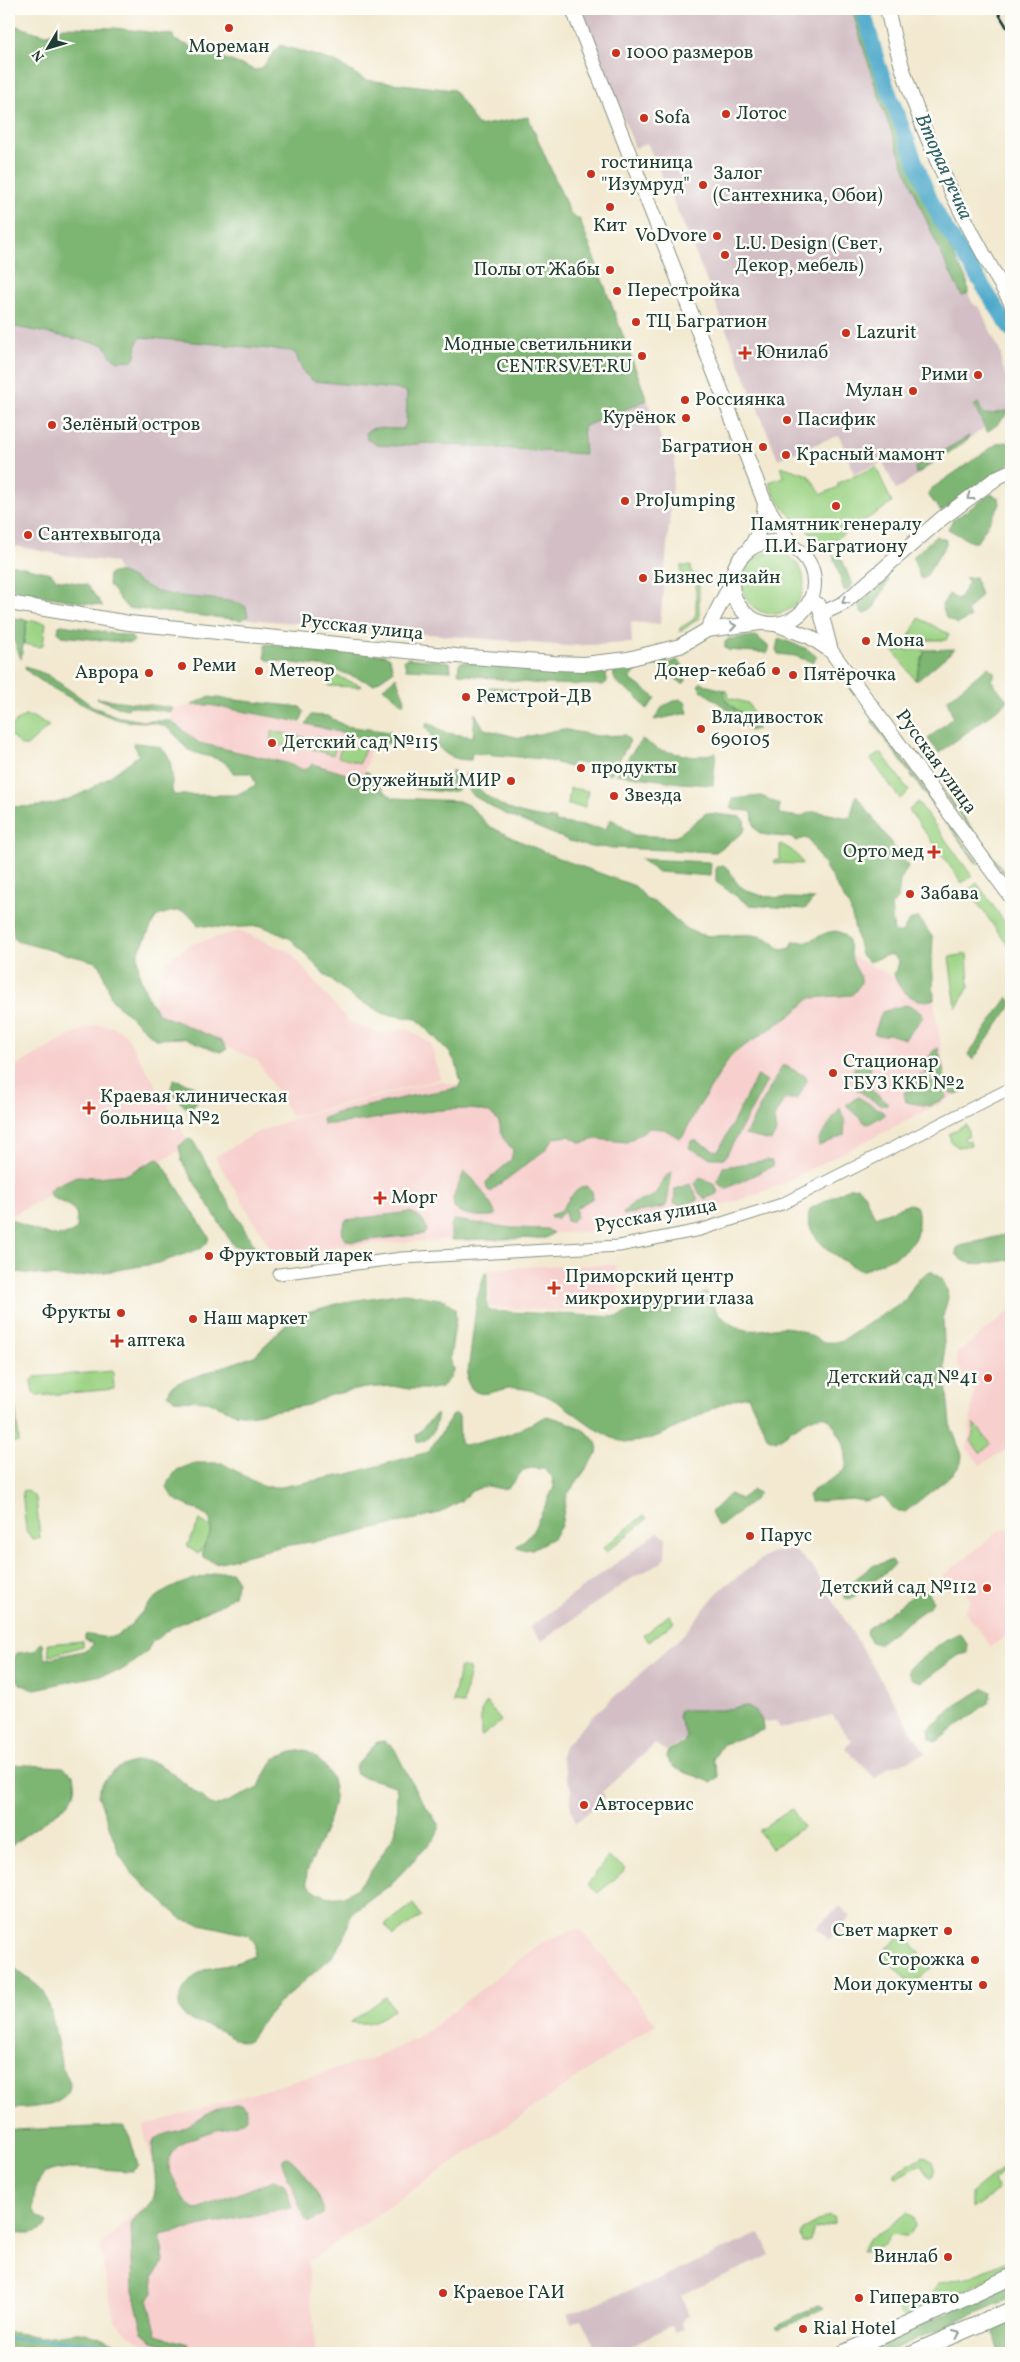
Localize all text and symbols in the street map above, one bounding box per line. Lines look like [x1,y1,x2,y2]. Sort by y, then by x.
north arrow [22,22,72,72]
marker: Мореман [223,22,235,34]
place label: Мореман [188,34,270,60]
place label: 1000 размеров [626,40,753,66]
text: N [28,45,50,65]
marker: 1000 размеров [610,47,622,59]
place label: Лотос [736,101,787,127]
place label: Sofa [654,105,691,131]
marker: Лотос [720,108,732,120]
water label: Вторая речка [907,109,979,225]
marker: Sofa [638,112,650,124]
place label: гостиница "Изумруд" [601,150,693,198]
place label: Залог (Сантехника, Обои) [713,161,883,209]
marker: гостиница "Изумруд" [585,168,597,180]
marker: Залог (Сантехника, Обои) [697,179,709,191]
marker: Кит [604,201,616,213]
place label: Кит [593,213,627,239]
place label: VoDvore [635,223,707,249]
marker: VoDvore [711,230,723,242]
place label: L.U. Design (Свет, Декор, мебель) [735,231,883,279]
marker: L.U. Design (Свет, Декор, мебель) [719,249,731,261]
place label: Полы от Жабы [473,257,600,283]
marker: Полы от Жабы [604,264,616,276]
place label: Перестройка [627,278,740,304]
marker: Перестройка [611,285,623,297]
place label: ТЦ Багратион [646,309,767,335]
marker: ТЦ Багратион [630,316,642,328]
place label: Lazurit [856,320,917,346]
marker: Lazurit [840,327,852,339]
place label: Модные светильники CENTRSVET.RU [443,332,632,380]
place label: Юнилаб [756,340,828,366]
marker: Юнилаб [738,346,752,360]
marker: Модные светильники CENTRSVET.RU [636,350,648,362]
place label: Рими [921,362,968,388]
marker: Рими [972,369,984,381]
place label: Мулан [845,378,903,404]
marker: Мулан [907,385,919,397]
place label: Россиянка [695,387,785,413]
marker: Россиянка [679,394,691,406]
place label: Курёнок [602,405,676,431]
place label: Пасифик [797,407,876,433]
place label: Зелёный остров [62,412,200,438]
marker: Курёнок [680,412,692,424]
marker: Пасифик [781,414,793,426]
marker: Зелёный остров [46,419,58,431]
place label: Багратион [661,434,753,460]
marker: Багратион [757,441,769,453]
place label: Красный мамонт [796,442,945,468]
marker: Красный мамонт [780,449,792,461]
place label: ProJumping [635,488,736,514]
one-way arrow [966,491,976,500]
marker: ProJumping [619,495,631,507]
marker: Памятник генералу П.И. Багратиону [830,500,842,512]
place label: Памятник генералу П.И. Багратиону [750,512,922,560]
place label: Сантехвыгода [38,522,161,548]
marker: Сантехвыгода [22,529,34,541]
place label: Бизнес дизайн [653,565,781,591]
marker: Бизнес дизайн [637,572,649,584]
one-way arrow [841,595,851,604]
street label: Русская улица [299,609,425,647]
one-way arrow [730,621,738,632]
place label: Мона [876,628,924,654]
marker: Мона [860,635,872,647]
place label: Реми [192,653,236,679]
place label: Метеор [269,658,335,684]
place label: Донер-кебаб [654,658,766,684]
place label: Аврора [75,660,139,686]
marker: Реми [176,660,188,672]
place label: Пятёрочка [803,662,896,688]
marker: Метеор [253,665,265,677]
marker: Донер-кебаб [770,665,782,677]
marker: Аврора [143,667,155,679]
marker: Пятёрочка [787,669,799,681]
place label: Ремстрой-ДВ [476,684,592,710]
marker: Ремстрой-ДВ [460,691,472,703]
street label: Русская улица [889,704,983,820]
place label: Владивосток 690105 [711,705,823,753]
marker: Владивосток 690105 [695,723,707,735]
place label: Детский сад №115 [282,730,438,756]
marker: Детский сад №115 [266,737,278,749]
place label: продукты [591,755,677,781]
marker: продукты [575,762,587,774]
place label: Оружейный МИР [347,768,501,794]
marker: Оружейный МИР [505,775,517,787]
place label: Звезда [624,783,682,809]
marker: Звезда [608,790,620,802]
place label: Орто мед [843,839,924,865]
marker: Орто мед [928,846,940,858]
place label: Забава [920,881,979,907]
marker: Забава [904,888,916,900]
place label: Стационар ГБУЗ ККБ №2 [843,1049,965,1097]
marker: Стационар ГБУЗ ККБ №2 [827,1067,839,1079]
place label: Краевая клиническая больница №2 [100,1084,288,1132]
marker: Краевая клиническая больница №2 [82,1101,96,1115]
place label: Морг [391,1185,438,1211]
marker: Морг [373,1191,387,1205]
street label: Русская улица [593,1192,719,1240]
place label: Фруктовый ларек [219,1243,373,1269]
marker: Фруктовый ларек [203,1250,215,1262]
place label: Приморский центр микрохирургии глаза [565,1264,754,1312]
marker: Приморский центр микрохирургии глаза [547,1281,561,1295]
place label: Фрукты [42,1300,111,1326]
place label: Наш маркет [203,1306,308,1332]
marker: Фрукты [115,1307,127,1319]
marker: Наш маркет [187,1313,199,1325]
place label: аптека [127,1328,186,1354]
marker: аптека [111,1335,123,1347]
place label: Детский сад №41 [827,1365,978,1391]
marker: Детский сад №41 [982,1372,994,1384]
place label: Парус [760,1523,812,1549]
marker: Парус [744,1530,756,1542]
place label: Детский сад №112 [820,1575,977,1601]
marker: Детский сад №112 [981,1582,993,1594]
place label: Автосервис [594,1792,694,1818]
marker: Автосервис [578,1799,590,1811]
place label: Свет маркет [833,1918,938,1944]
marker: Свет маркет [942,1925,954,1937]
place label: Сторожка [878,1947,965,1973]
marker: Сторожка [969,1954,981,1966]
place label: Мои документы [833,1972,973,1998]
marker: Мои документы [977,1979,989,1991]
place label: Винлаб [873,2244,938,2270]
marker: Винлаб [942,2251,954,2263]
place label: Краевое ГАИ [453,2280,565,2306]
place label: Гиперавто [869,2285,959,2311]
marker: Краевое ГАИ [437,2287,449,2299]
marker: Гиперавто [853,2292,865,2304]
place label: Rial Hotel [813,2316,897,2342]
marker: Rial Hotel [797,2323,809,2335]
one-way arrow [952,2329,961,2340]

